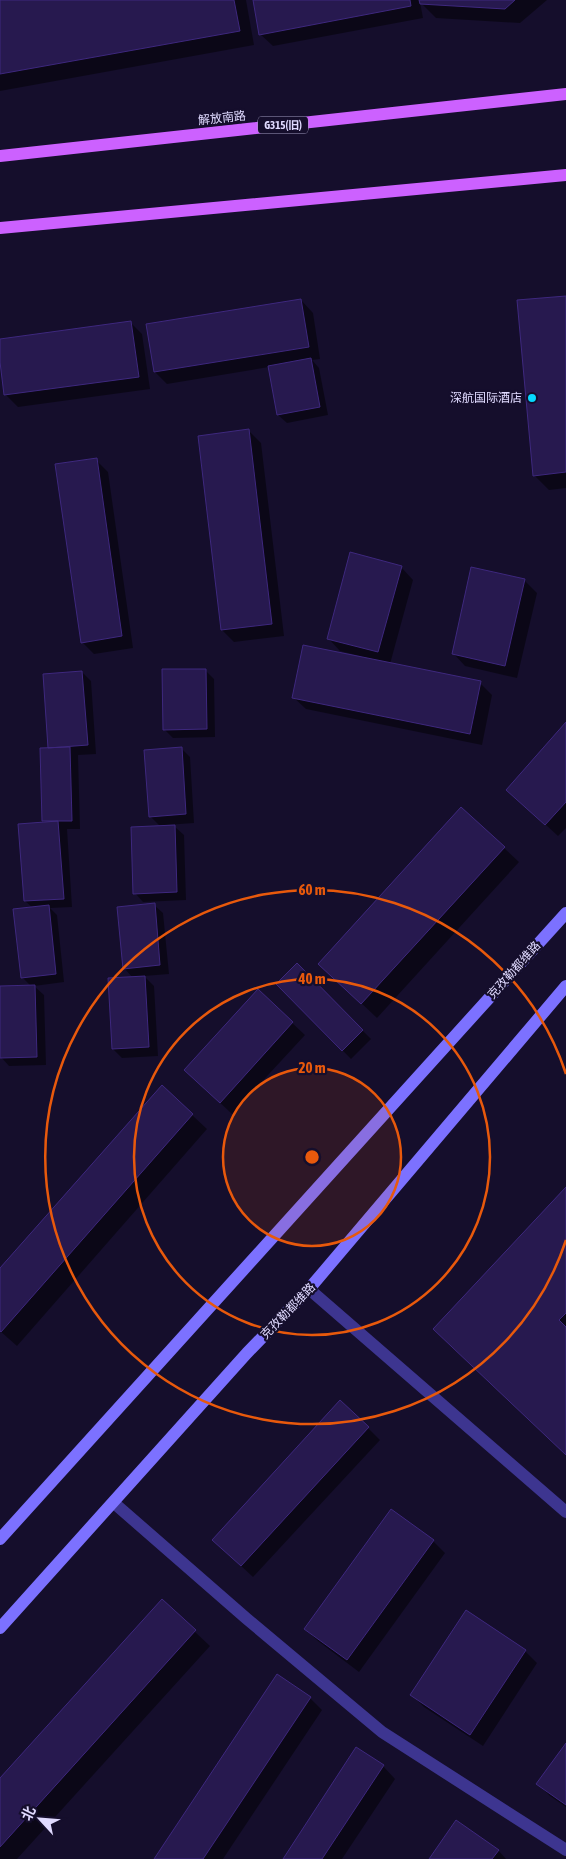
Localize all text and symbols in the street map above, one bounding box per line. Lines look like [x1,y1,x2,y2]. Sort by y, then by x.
street label: 解放南路 [197,109,247,127]
road number: G315(旧) [258,116,308,134]
place label: 深航国际酒店 [450,391,522,405]
marker: 深航国际酒店 [526,392,538,404]
text: 60 m [299,881,326,898]
street label: 克孜勒都维路 [485,939,543,1001]
text: 40 m [298,970,326,987]
text: 20 m [299,1059,326,1076]
centre of rings [303,1148,321,1166]
street label: 克孜勒都维路 [258,1280,318,1342]
north arrow [15,1794,65,1844]
text: 北 [18,1804,39,1823]

